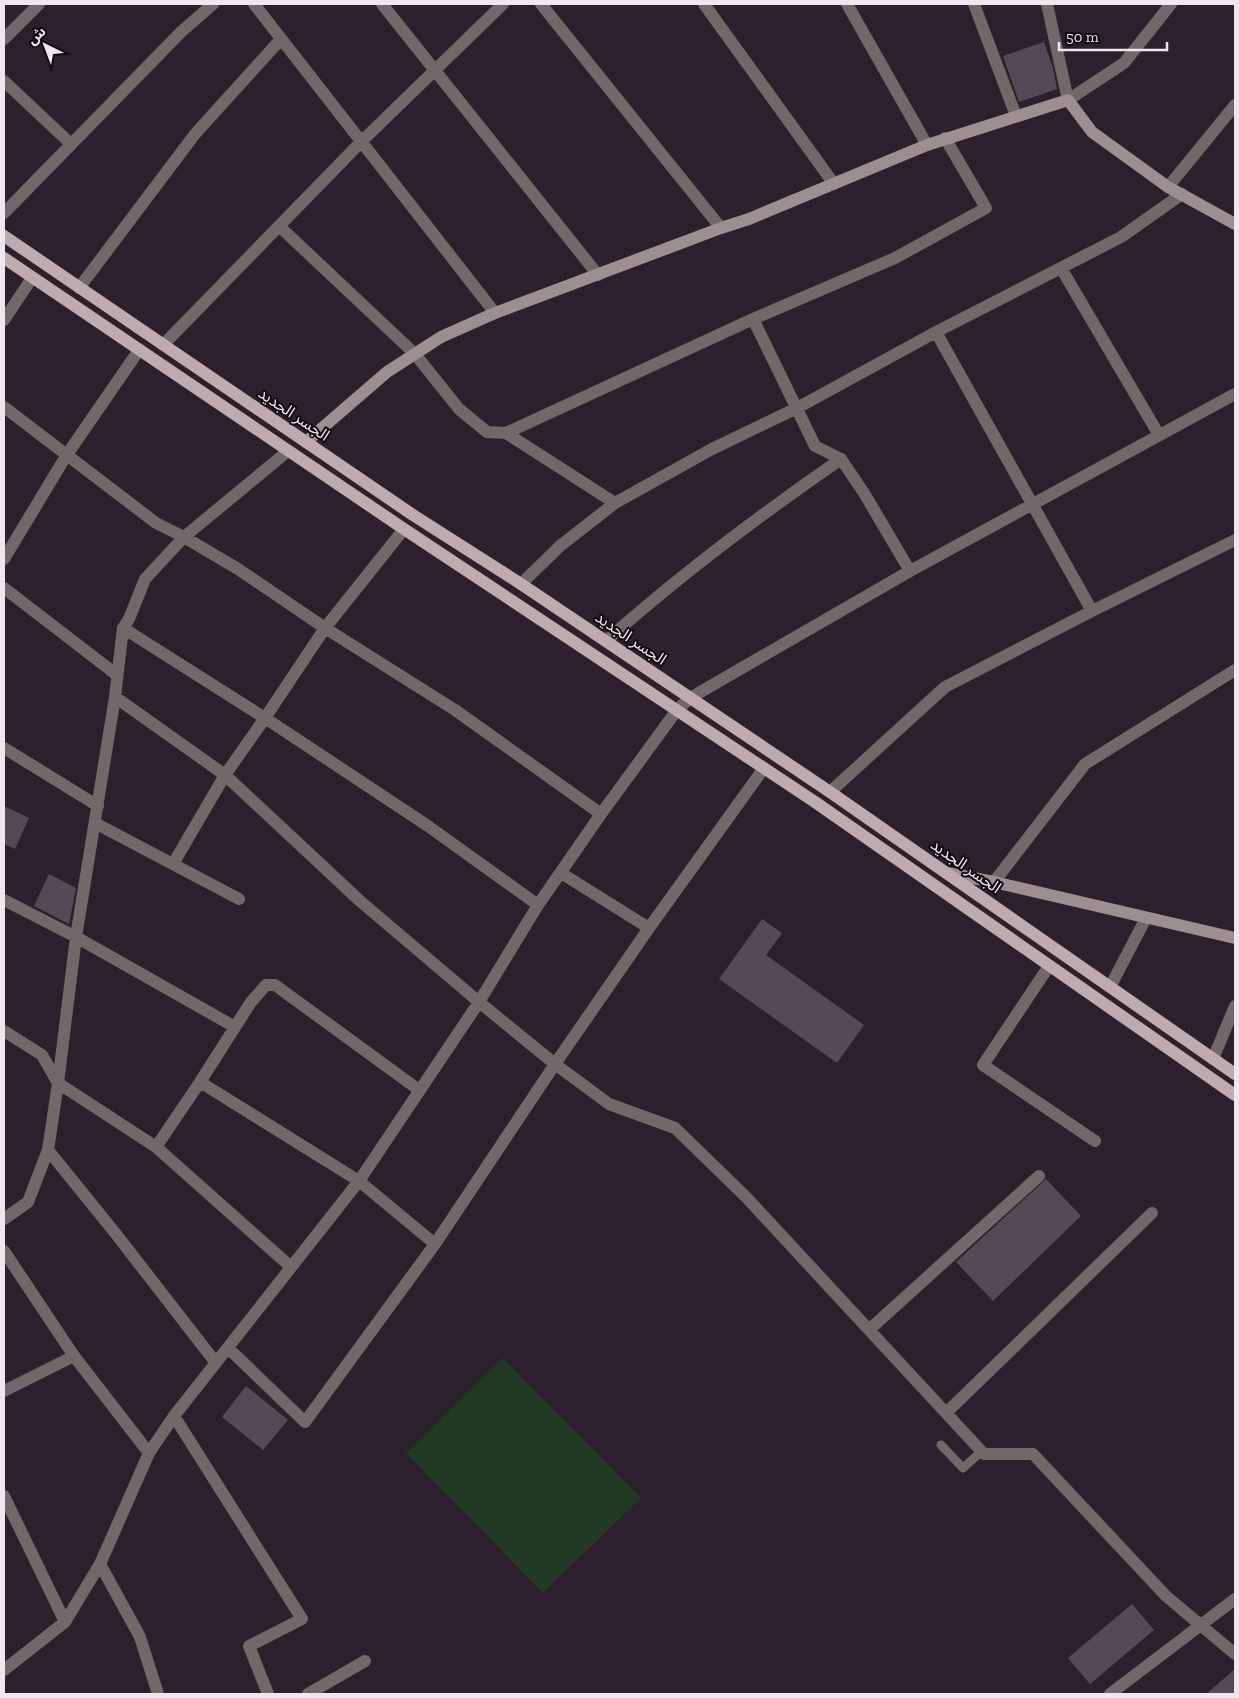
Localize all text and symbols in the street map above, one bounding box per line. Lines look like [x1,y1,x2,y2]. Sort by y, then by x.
north arrow [20,20,70,70]
scale bar [1059,20,1166,52]
text: ش [24,23,49,48]
text: 50 m [1066,28,1099,46]
street label: الجسر الجديد [255,383,333,445]
street label: الجسر الجديد [592,607,670,669]
street label: الجسر الجديد [927,835,1005,897]

